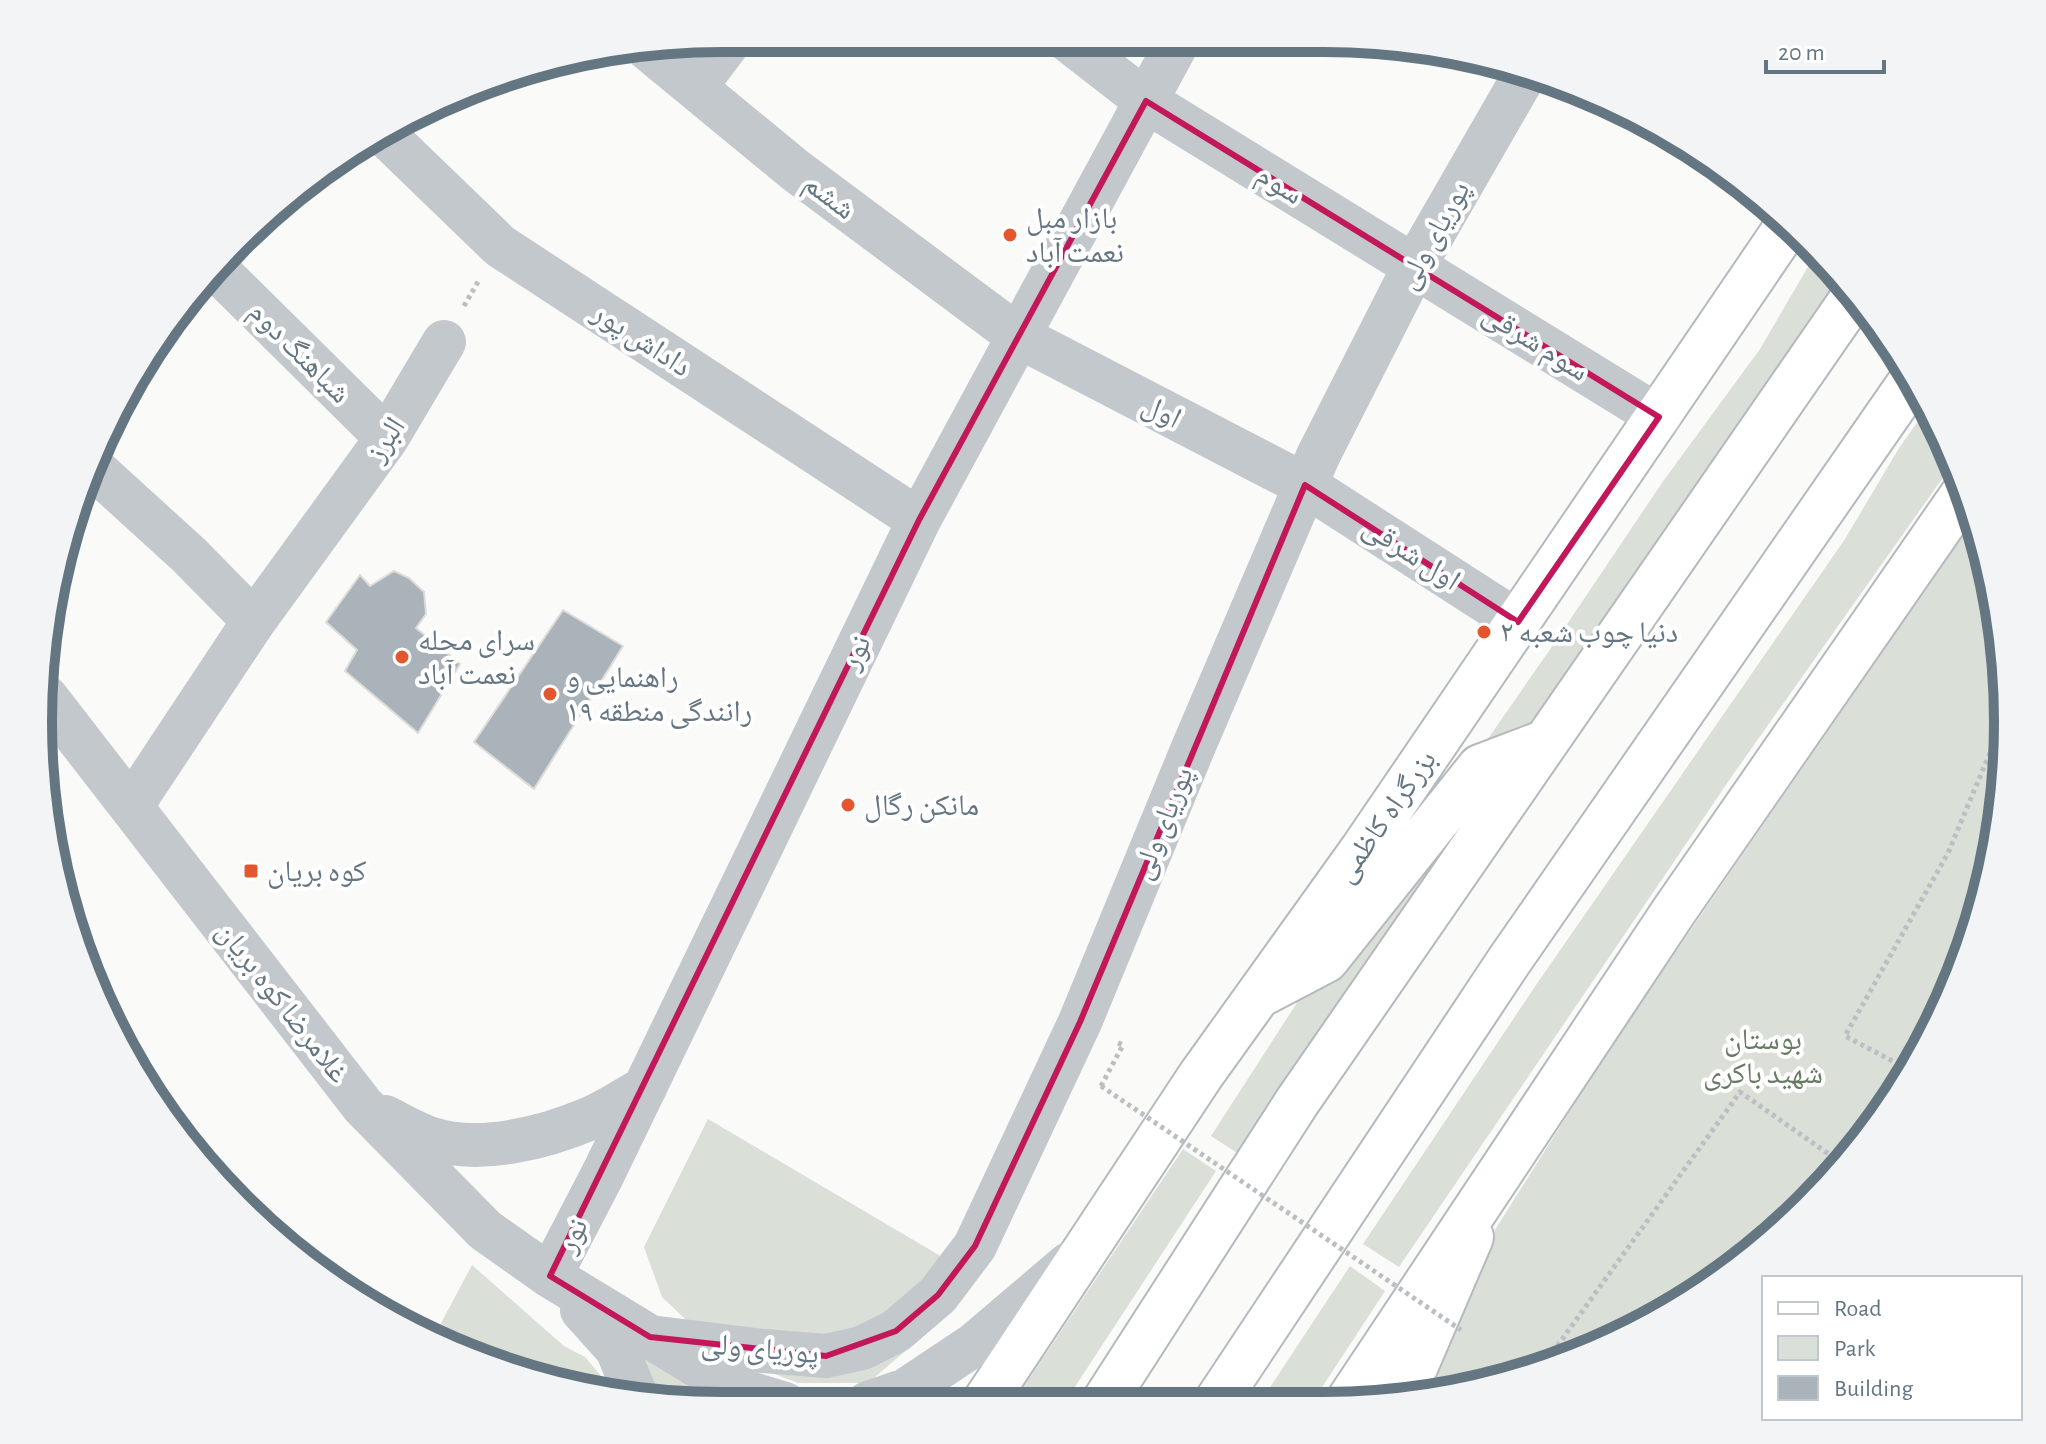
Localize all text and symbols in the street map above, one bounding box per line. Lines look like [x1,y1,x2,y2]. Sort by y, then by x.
scale bar [1766,24,1884,74]
text: 20 m [1778,41,1825,65]
street label: سوم [1249,159,1308,213]
street label: ششم [796,168,861,229]
street label: پوریای ولی [1392,176,1478,296]
place label: بازار مبل نعمت آباد [1026,204,1124,269]
marker: بازار مبل نعمت آباد [1001,226,1019,244]
street label: شباهنگ دوم [241,296,356,411]
street label: داداش پور [585,297,696,384]
street label: سوم شرقی [1476,299,1594,390]
street label: اول [1136,390,1186,436]
street label: البرز [360,412,412,468]
street label: اول شرقی [1356,512,1465,598]
place label: دنیا چوب شعبه ۲ [1500,618,1678,650]
marker: دنیا چوب شعبه ۲ [1475,623,1493,641]
place label: سرای محله نعمت آباد [418,626,535,691]
street label: نور [835,631,877,675]
marker: سرای محله نعمت آباد [393,648,411,666]
place label: راهنمایی و رانندگی منطقه ۱۹ [566,663,752,729]
marker: راهنمایی و رانندگی منطقه ۱۹ [541,685,559,703]
street label: بزرگراه کاظمی [1329,745,1444,889]
street label: پوریای ولی [1127,763,1201,885]
place label: مانکن رگال [864,791,979,823]
marker: مانکن رگال [839,796,857,814]
place label: کوه بریان [267,857,367,889]
marker: کوه بریان [242,862,260,880]
street label: غلامرضا کوه بریان [209,917,354,1090]
park label: بوستان شهید باکری [1703,1025,1823,1091]
street label: نور [551,1214,594,1258]
legend [1762,1276,2022,1420]
text: Road [1834,1297,1882,1321]
street label: پوریای ولی [699,1329,820,1371]
text: Park [1834,1337,1875,1361]
text: Building [1834,1377,1913,1401]

